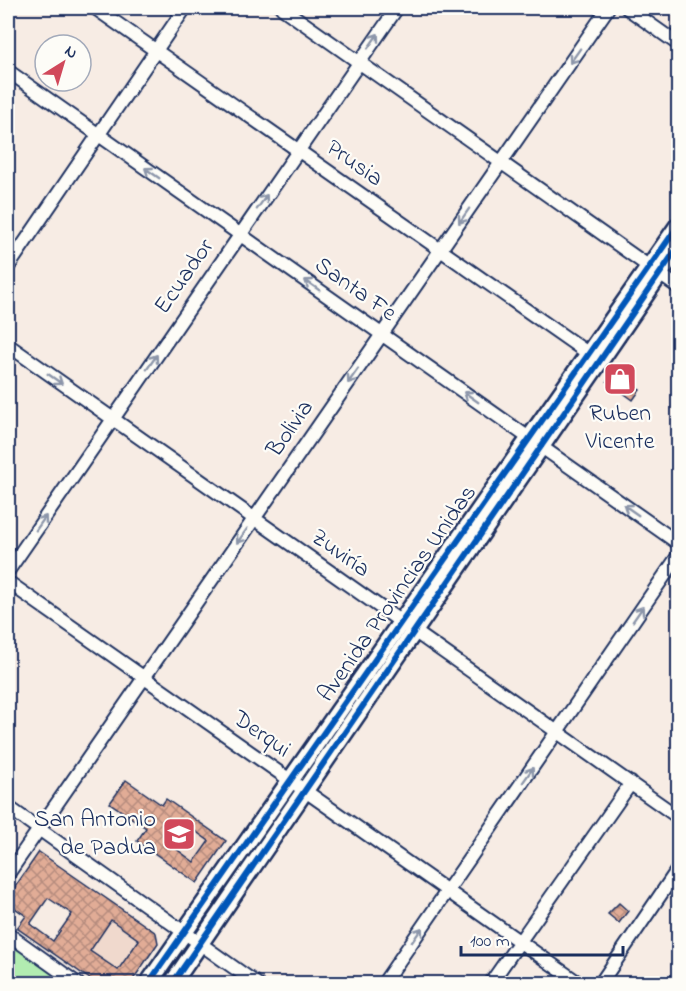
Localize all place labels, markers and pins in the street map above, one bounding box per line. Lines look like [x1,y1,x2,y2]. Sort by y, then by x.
shop icon: Ruben Vicente [602,361,638,397]
place label: Ruben Vicente [585,397,655,460]
place label: San Antonio de Padua [34,803,156,866]
school or university icon: San Antonio de Padua [161,816,197,852]

